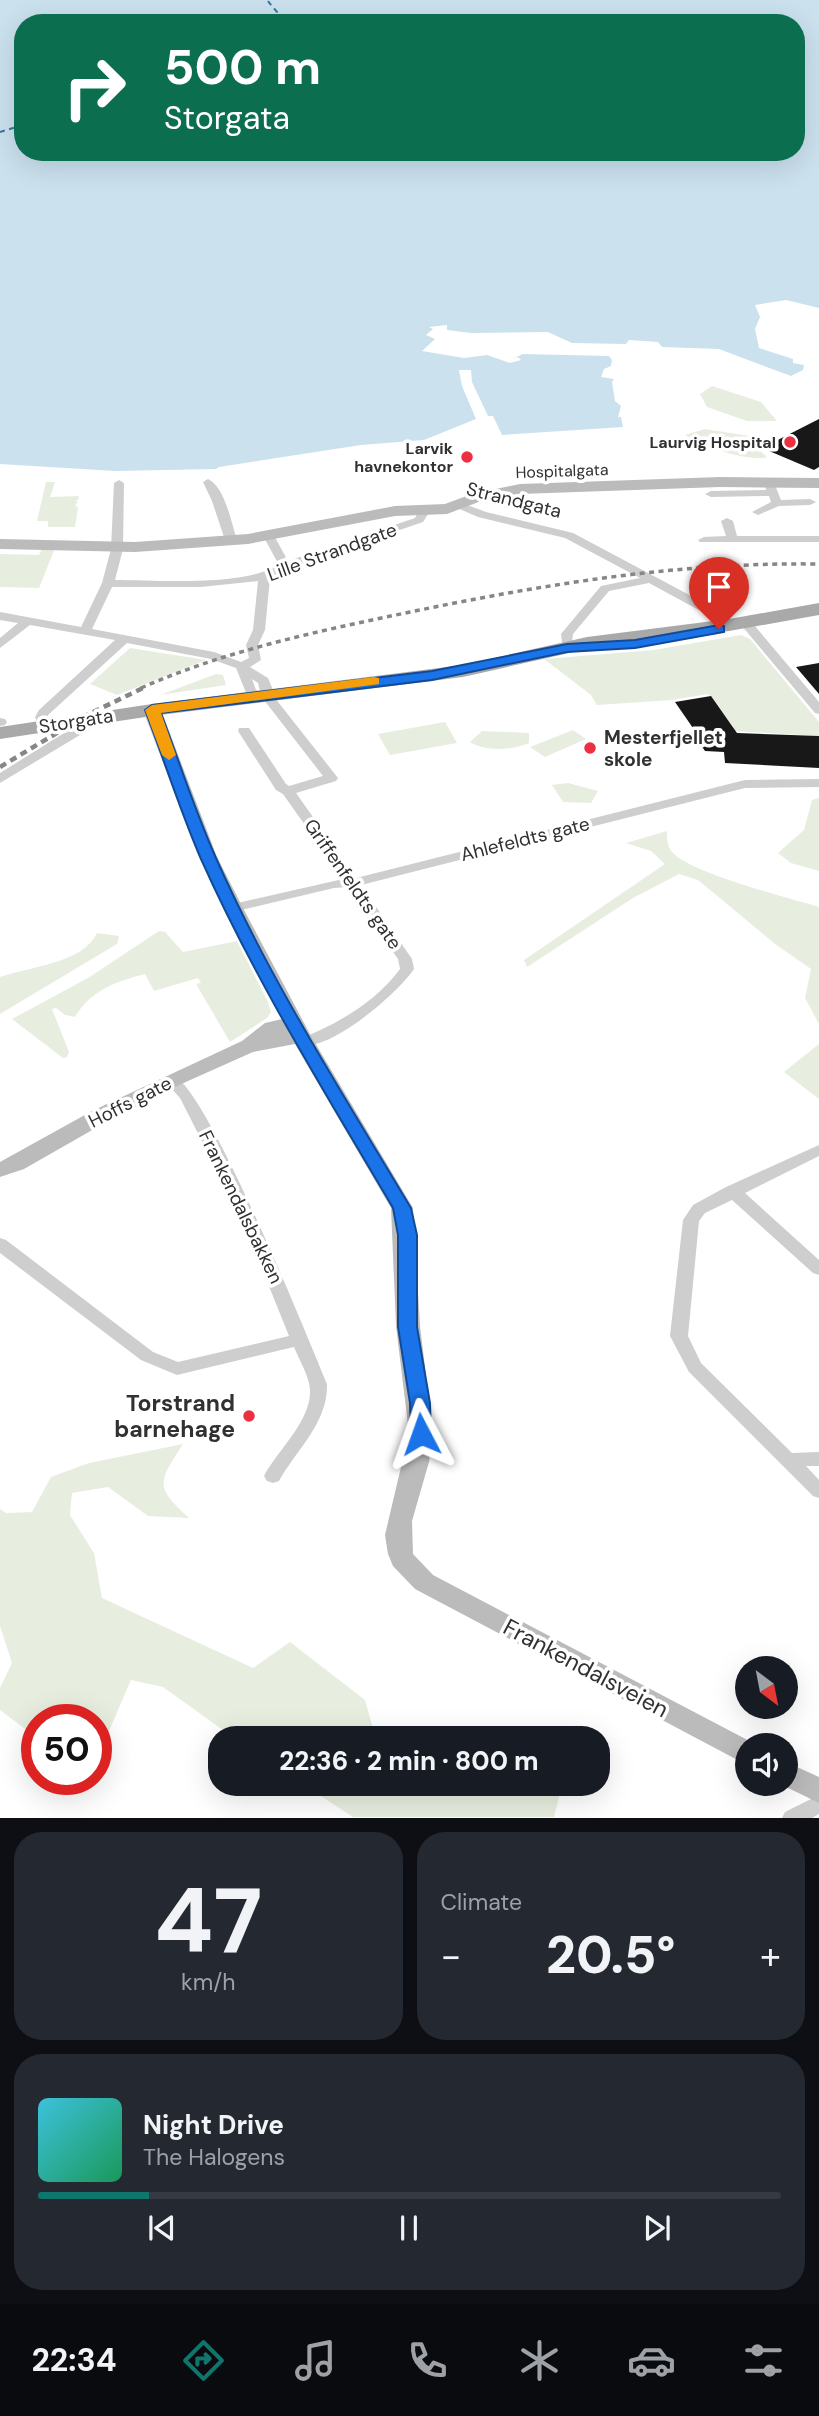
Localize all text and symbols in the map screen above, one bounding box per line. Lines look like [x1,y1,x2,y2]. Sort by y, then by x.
text: 500 m [164,35,321,99]
icon: right [49,42,140,133]
text: Storgata [164,97,290,139]
place label: Laurvig Hospital [649,432,776,453]
marker: Laurvig Hospital [782,434,798,450]
place label: Larvik havnekontor [354,438,454,477]
marker: Larvik havnekontor [459,449,475,465]
street label: Hospitalgata [515,459,609,483]
street label: Strandgata [464,476,564,524]
street label: Lille Strandgate [264,517,400,587]
pin [689,557,749,629]
icon: arrive [700,568,738,606]
street label: Storgata [37,703,115,739]
place label: Mesterfjellet skole [604,725,723,772]
marker: Mesterfjellet skole [582,740,598,756]
street label: Ahlefeldts gate [458,811,592,867]
street label: Griffenfeldts gate [299,814,407,954]
street label: Hoffs gate [84,1070,176,1134]
street label: Frankendalsbakken [193,1126,289,1288]
place label: Torstrand barnehage [114,1388,235,1444]
position arrow [384,1397,458,1471]
marker: Torstrand barnehage [241,1408,257,1424]
street label: Frankendalsveien [498,1612,674,1724]
north arrow [735,1656,798,1718]
map controls [735,1656,798,1796]
speed limit sign: 50 [21,1704,112,1795]
button: sound [735,1733,798,1796]
text: 22:36 · 2 min · 800 m [279,1744,539,1778]
text: 47 [154,1862,262,1980]
text: Climate [441,1887,522,1917]
text: 20.5° [546,1921,675,1989]
text: − [441,1931,461,1981]
text: + [760,1931,781,1981]
text: km/h [181,1967,235,1997]
text: Night Drive [143,2108,284,2142]
text: The Halogens [143,2142,285,2172]
icon: previous [143,2209,181,2247]
icon: pause [390,2209,428,2247]
icon: next [638,2209,676,2247]
icon: directions [179,2336,228,2385]
icon: music [291,2336,340,2385]
icon: phone [403,2336,452,2385]
icon: climate [515,2336,564,2385]
icon: car [627,2336,676,2385]
icon: filters [739,2336,788,2385]
text: 22:34 [31,2339,117,2381]

